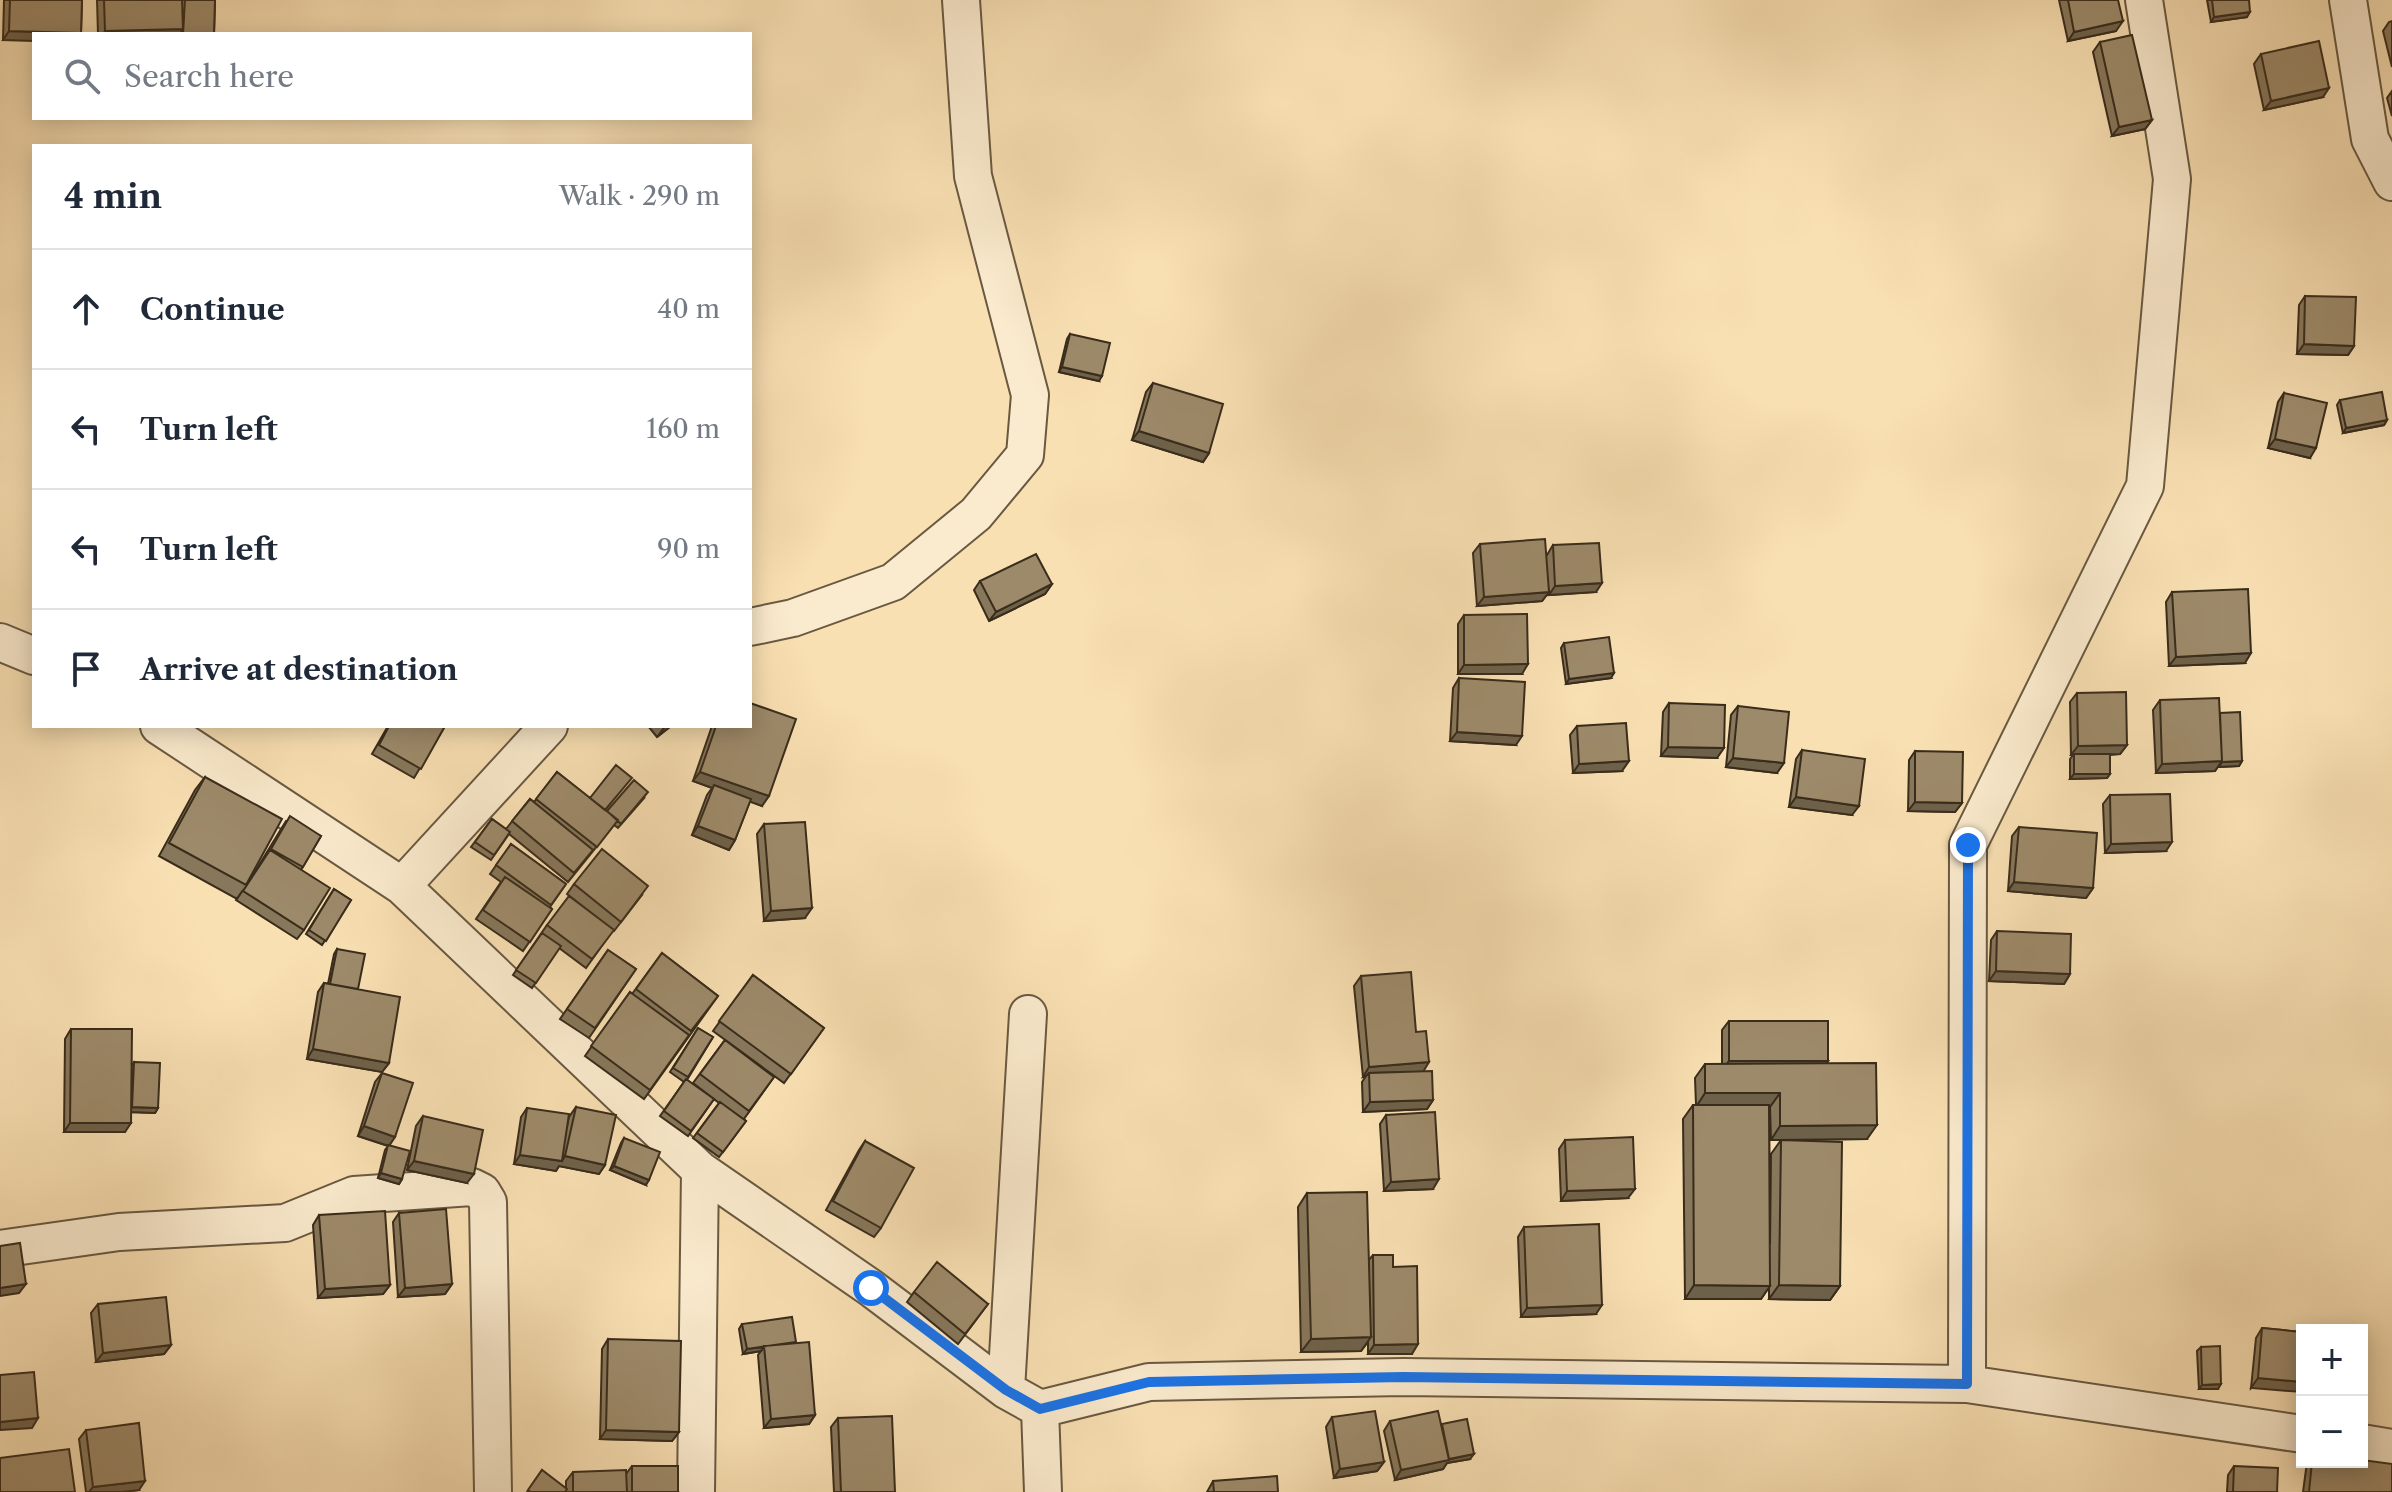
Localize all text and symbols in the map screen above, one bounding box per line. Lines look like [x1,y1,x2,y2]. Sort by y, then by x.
search box [32,32,752,120]
icon: search [60,54,104,98]
text: Search here [124,58,294,95]
text: 4 min [64,175,162,217]
text: Walk · 290 m [559,180,720,212]
icon: ahead [64,287,108,331]
text: Continue [140,291,285,328]
text: 40 m [657,293,720,325]
icon: left [64,407,108,451]
text: Turn left [140,411,277,448]
text: 160 m [646,413,720,445]
icon: left [64,527,108,571]
text: Turn left [140,531,277,568]
text: 90 m [657,533,720,565]
icon: arrive [64,647,108,691]
text: Arrive at destination [140,651,458,688]
route end [1950,827,1986,863]
route start [853,1270,889,1306]
map controls [2296,1324,2368,1468]
button: + [2296,1324,2368,1396]
button: − [2296,1396,2368,1468]

